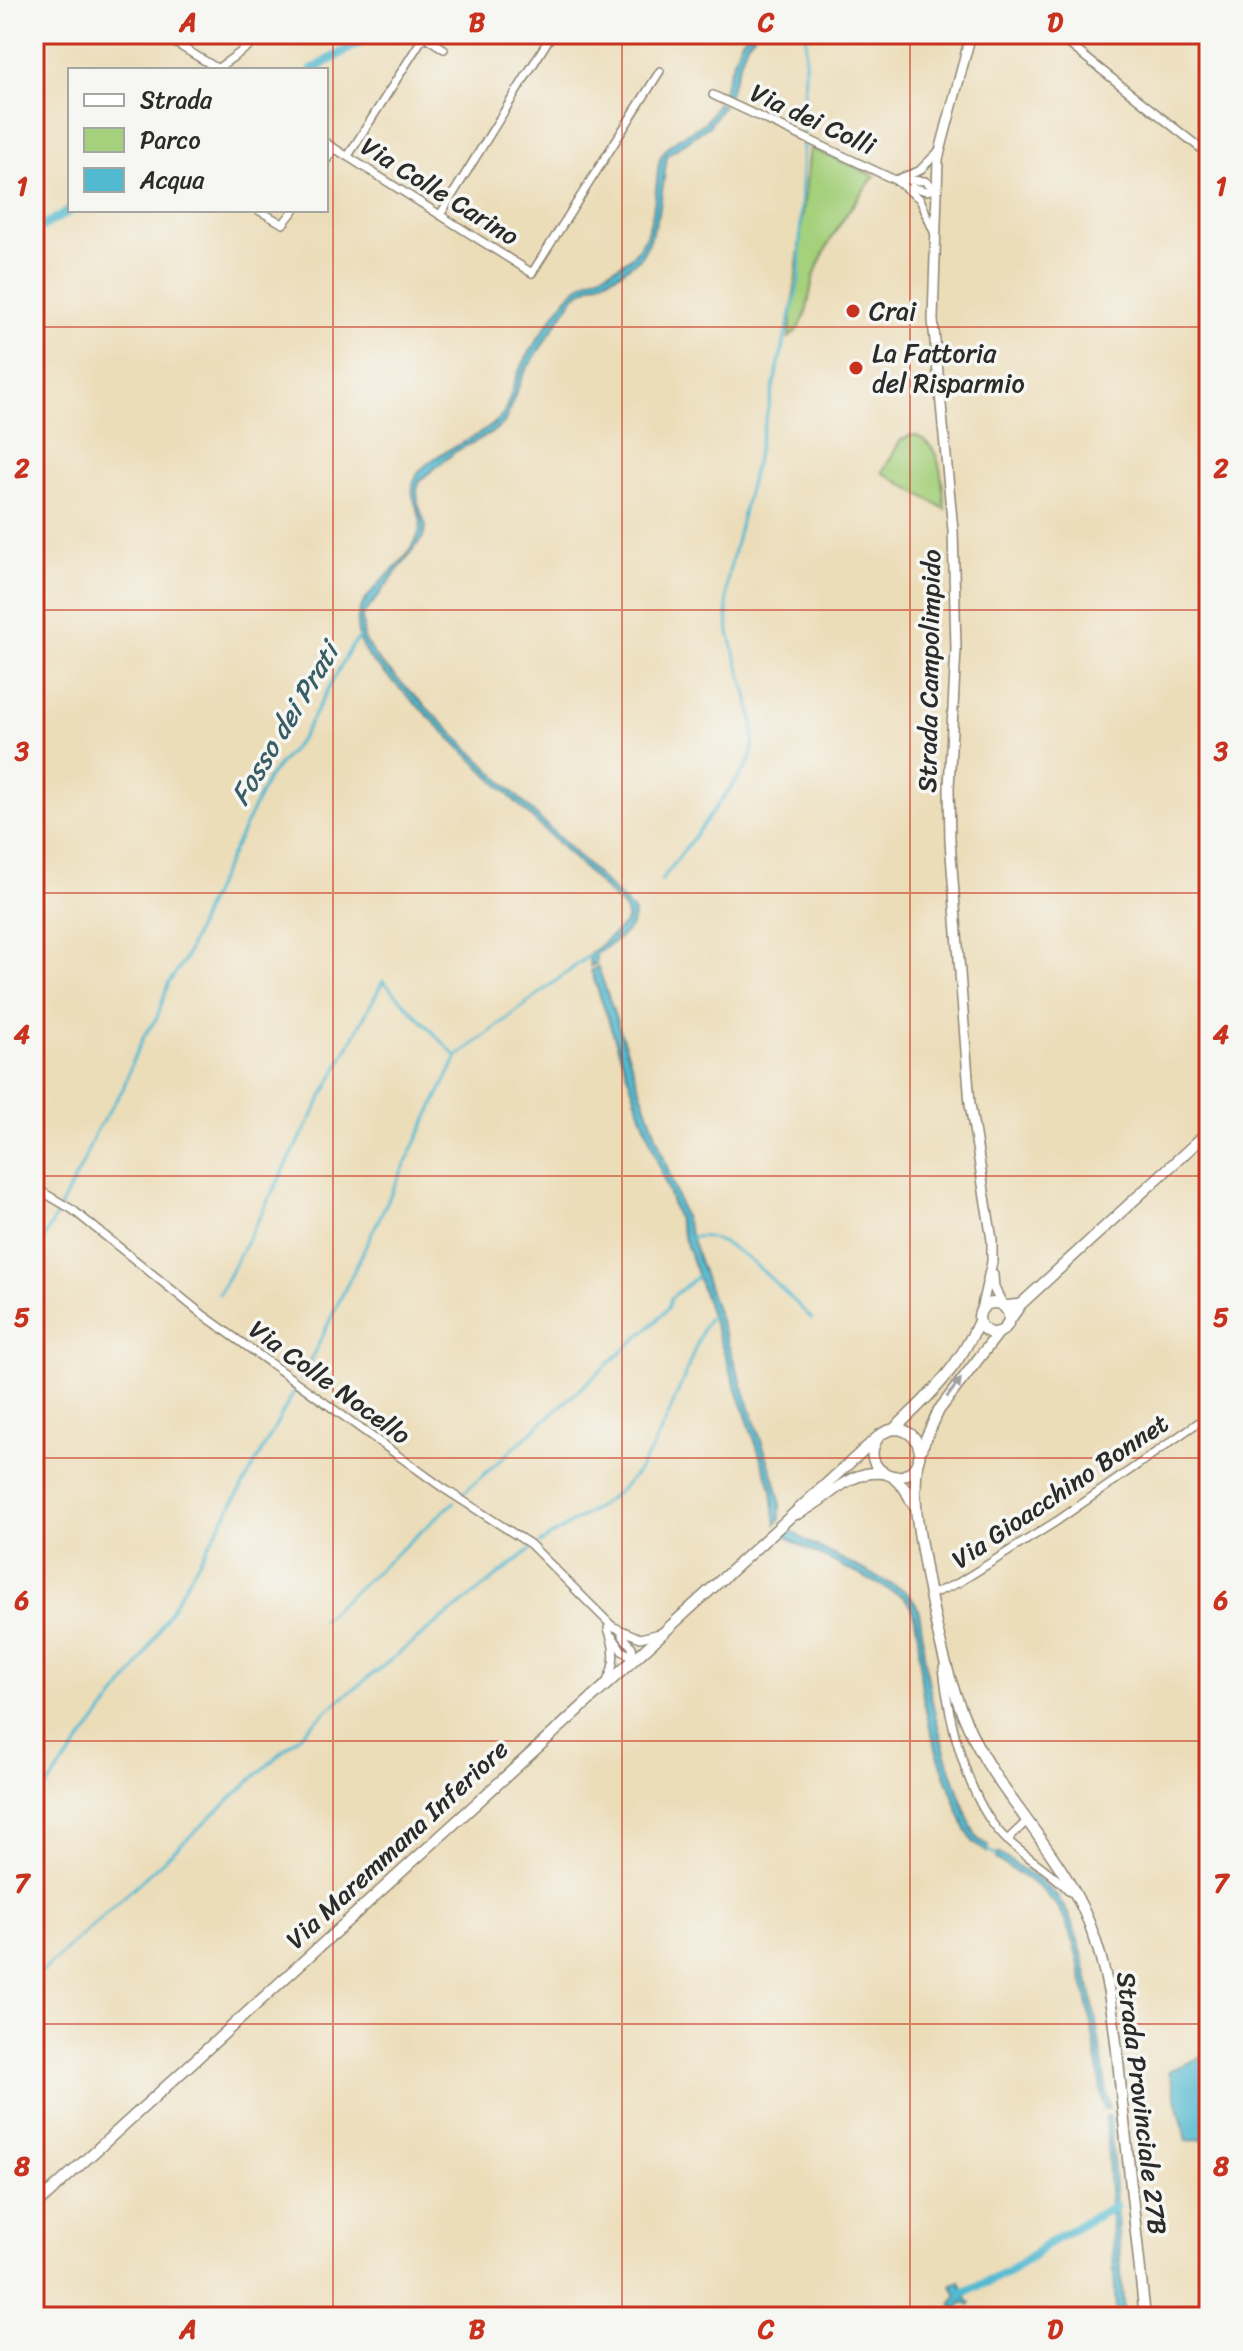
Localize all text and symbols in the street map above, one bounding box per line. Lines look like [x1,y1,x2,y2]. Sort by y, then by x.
text: A [178,0,197,45]
text: B [469,0,486,45]
text: C [757,0,775,45]
text: D [1047,0,1063,45]
legend [68,68,328,212]
street label: Via dei Colli [743,70,884,169]
text: Strada [140,79,213,121]
text: Parco [140,119,201,161]
street label: Via Colle Carino [351,124,529,258]
text: Acqua [139,159,205,201]
text: 1 [16,163,28,209]
text: 1 [1215,163,1227,209]
place label: Crai [869,288,917,334]
marker: Crai [844,302,862,320]
place label: La Fattoria del Risparmio [872,330,1025,406]
marker: La Fattoria del Risparmio [847,359,865,377]
text: 2 [13,445,30,491]
text: 2 [1212,445,1229,491]
street label: Strada Campolimpido [904,549,954,793]
water label: Fosso dei Prati [216,629,355,815]
text: 3 [14,728,30,774]
text: 3 [1213,728,1229,774]
text: 4 [14,1011,30,1057]
text: 4 [1213,1011,1229,1057]
text: 5 [14,1294,30,1340]
text: 5 [1213,1294,1229,1340]
street label: Via Colle Nocello [239,1307,421,1457]
one-way arrow [946,1377,962,1399]
street label: Via Gioacchino Bonnet [942,1401,1178,1581]
text: 6 [14,1577,30,1623]
text: 6 [1213,1577,1229,1623]
street label: Via Maremmana Inferiore [274,1728,520,1960]
text: 7 [15,1860,32,1906]
text: 7 [1214,1860,1231,1906]
street label: Strada Provinciale 27B [1103,1969,1181,2237]
text: 8 [13,2143,30,2189]
text: 8 [1212,2143,1229,2189]
text: A [178,2306,197,2351]
text: B [469,2306,486,2351]
text: C [757,2306,775,2351]
text: D [1047,2306,1063,2351]

